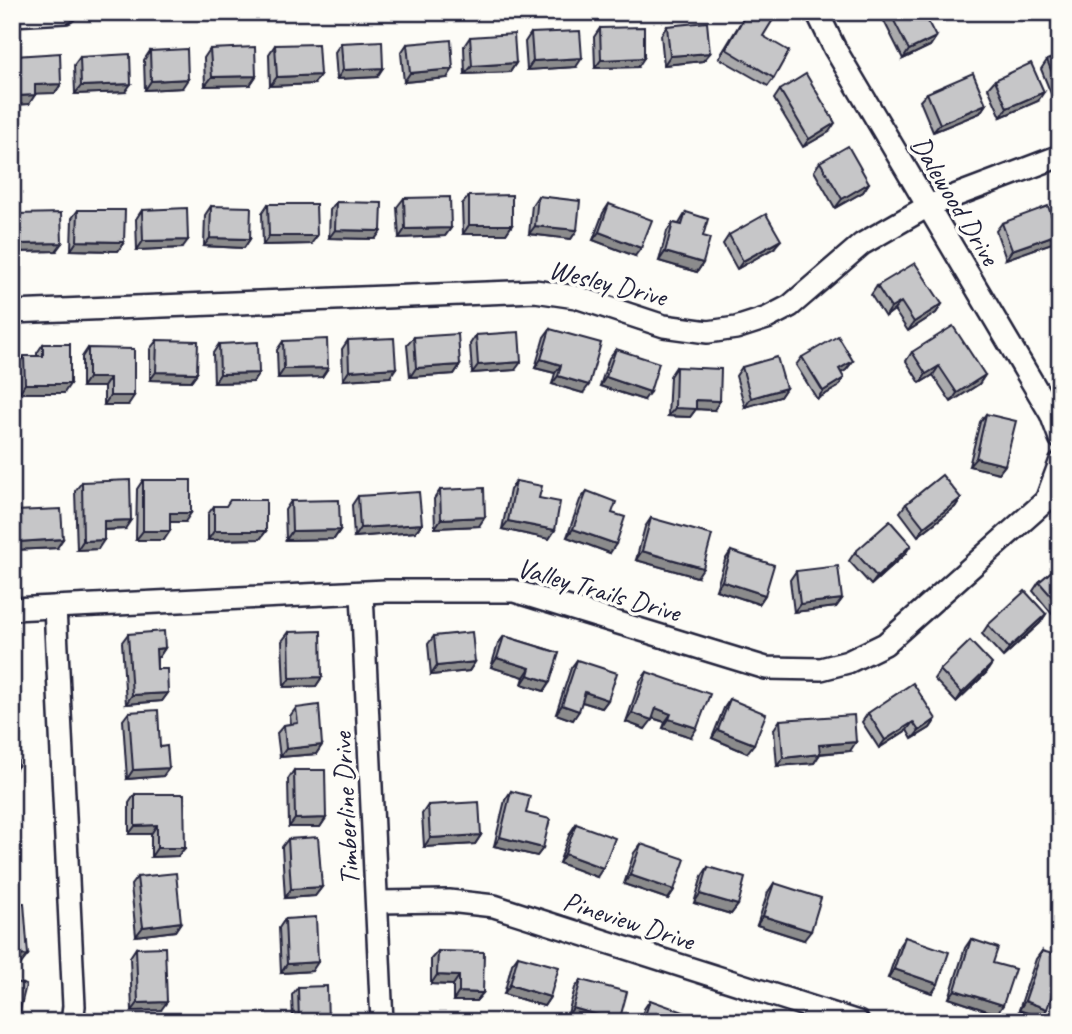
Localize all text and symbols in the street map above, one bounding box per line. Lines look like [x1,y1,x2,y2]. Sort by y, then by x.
street label: Dalewood Drive [903,129,1009,273]
street label: Wesley Drive [546,251,672,314]
street label: Valley Trails Drive [513,550,686,630]
street label: Timberline Drive [324,730,367,886]
street label: Pineview Drive [559,883,700,959]

